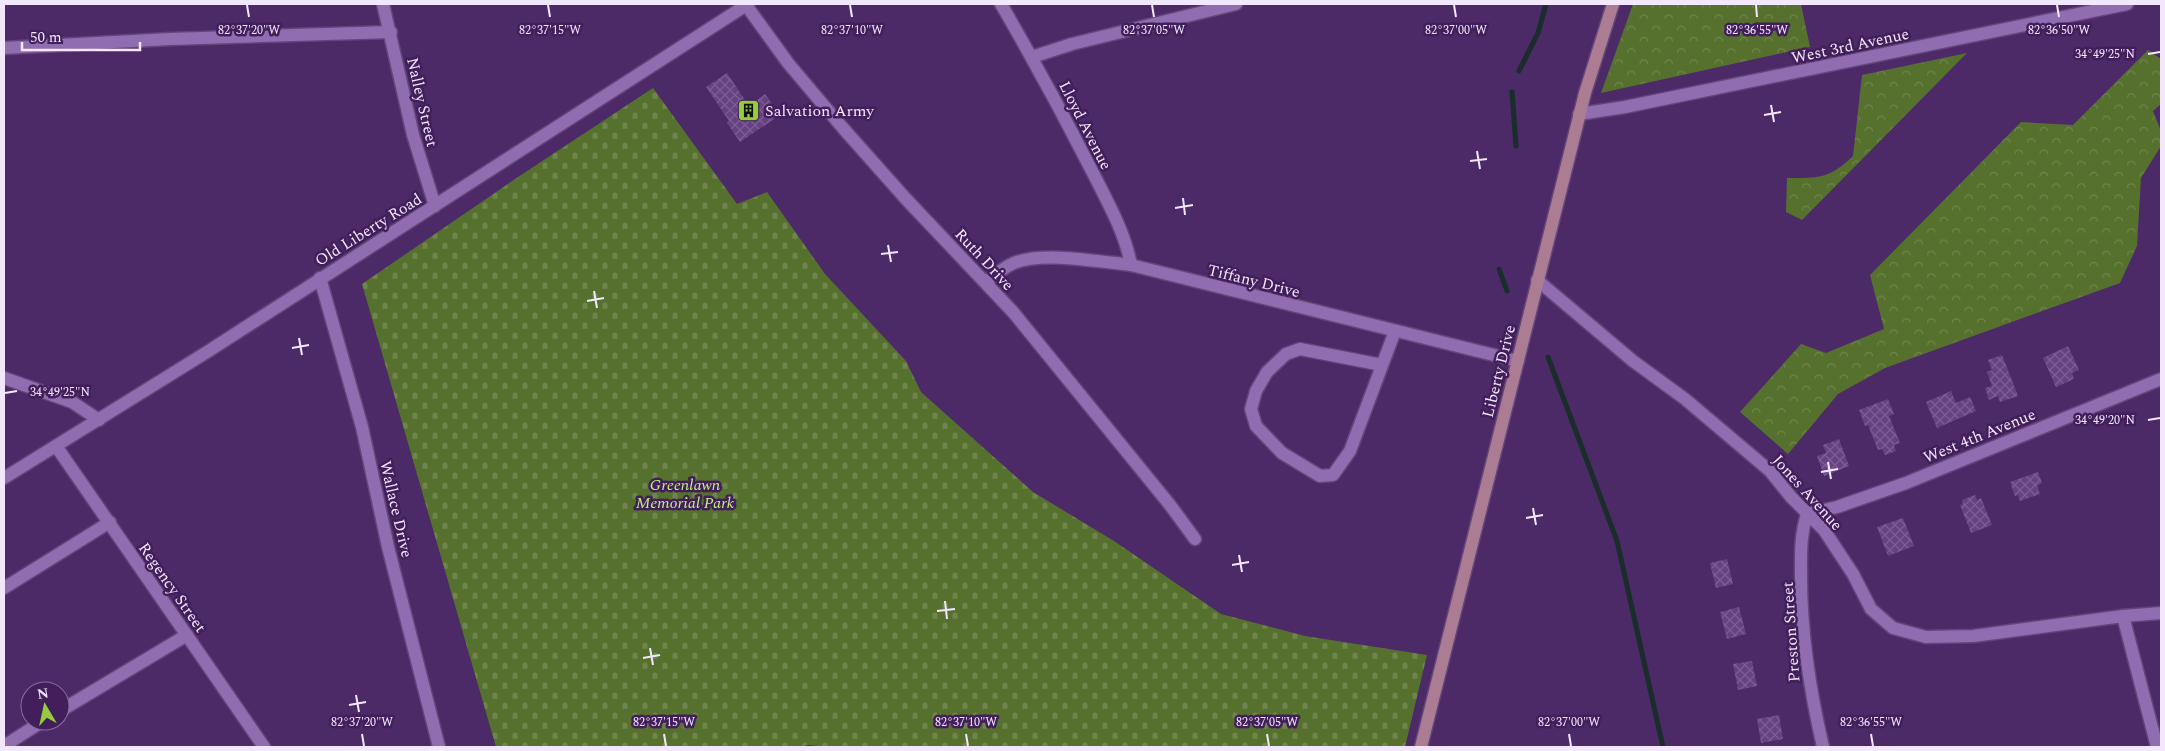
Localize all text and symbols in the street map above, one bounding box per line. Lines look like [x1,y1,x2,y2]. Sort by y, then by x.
scale bar [22,20,140,52]
text: 82°37'20"W [218,21,280,40]
text: 82°37'15"W [519,21,581,40]
text: 82°37'10"W [821,21,883,40]
text: 82°37'05"W [1123,21,1185,40]
text: 82°37'00"W [1425,21,1487,40]
text: 82°36'55"W [1726,21,1788,40]
text: 82°36'50"W [2028,21,2090,40]
street label: West 3rd Avenue [1789,22,1911,70]
text: 50 m [30,26,62,49]
text: 34°49'25"N [2075,45,2135,64]
street label: Nalley Street [400,55,444,150]
street label: Lloyd Avenue [1052,77,1118,174]
building icon: Salvation Army [737,98,761,122]
place label: Salvation Army [765,99,875,123]
street label: Old Liberty Road [310,187,427,272]
street label: Ruth Drive [949,223,1020,296]
street label: Tiffany Drive [1205,258,1303,304]
street label: Liberty Drive [1476,322,1522,420]
text: 34°49'25"N [30,383,90,402]
street label: West 4th Avenue [1920,402,2039,469]
text: 34°49'20"N [2075,411,2135,430]
street label: Jones Avenue [1766,449,1848,536]
street label: Wallace Drive [373,458,419,560]
park label: Greenlawn Memorial Park [636,473,735,515]
street label: Regency Street [132,538,212,638]
street label: Preston Street [1775,581,1806,683]
north arrow [20,681,70,731]
text: N [36,682,50,705]
text: 82°37'20"W [331,713,393,732]
text: 82°37'15"W [633,713,695,732]
text: 82°37'10"W [935,713,997,732]
text: 82°37'05"W [1236,713,1298,732]
text: 82°37'00"W [1538,713,1600,732]
text: 82°36'55"W [1840,713,1902,732]

